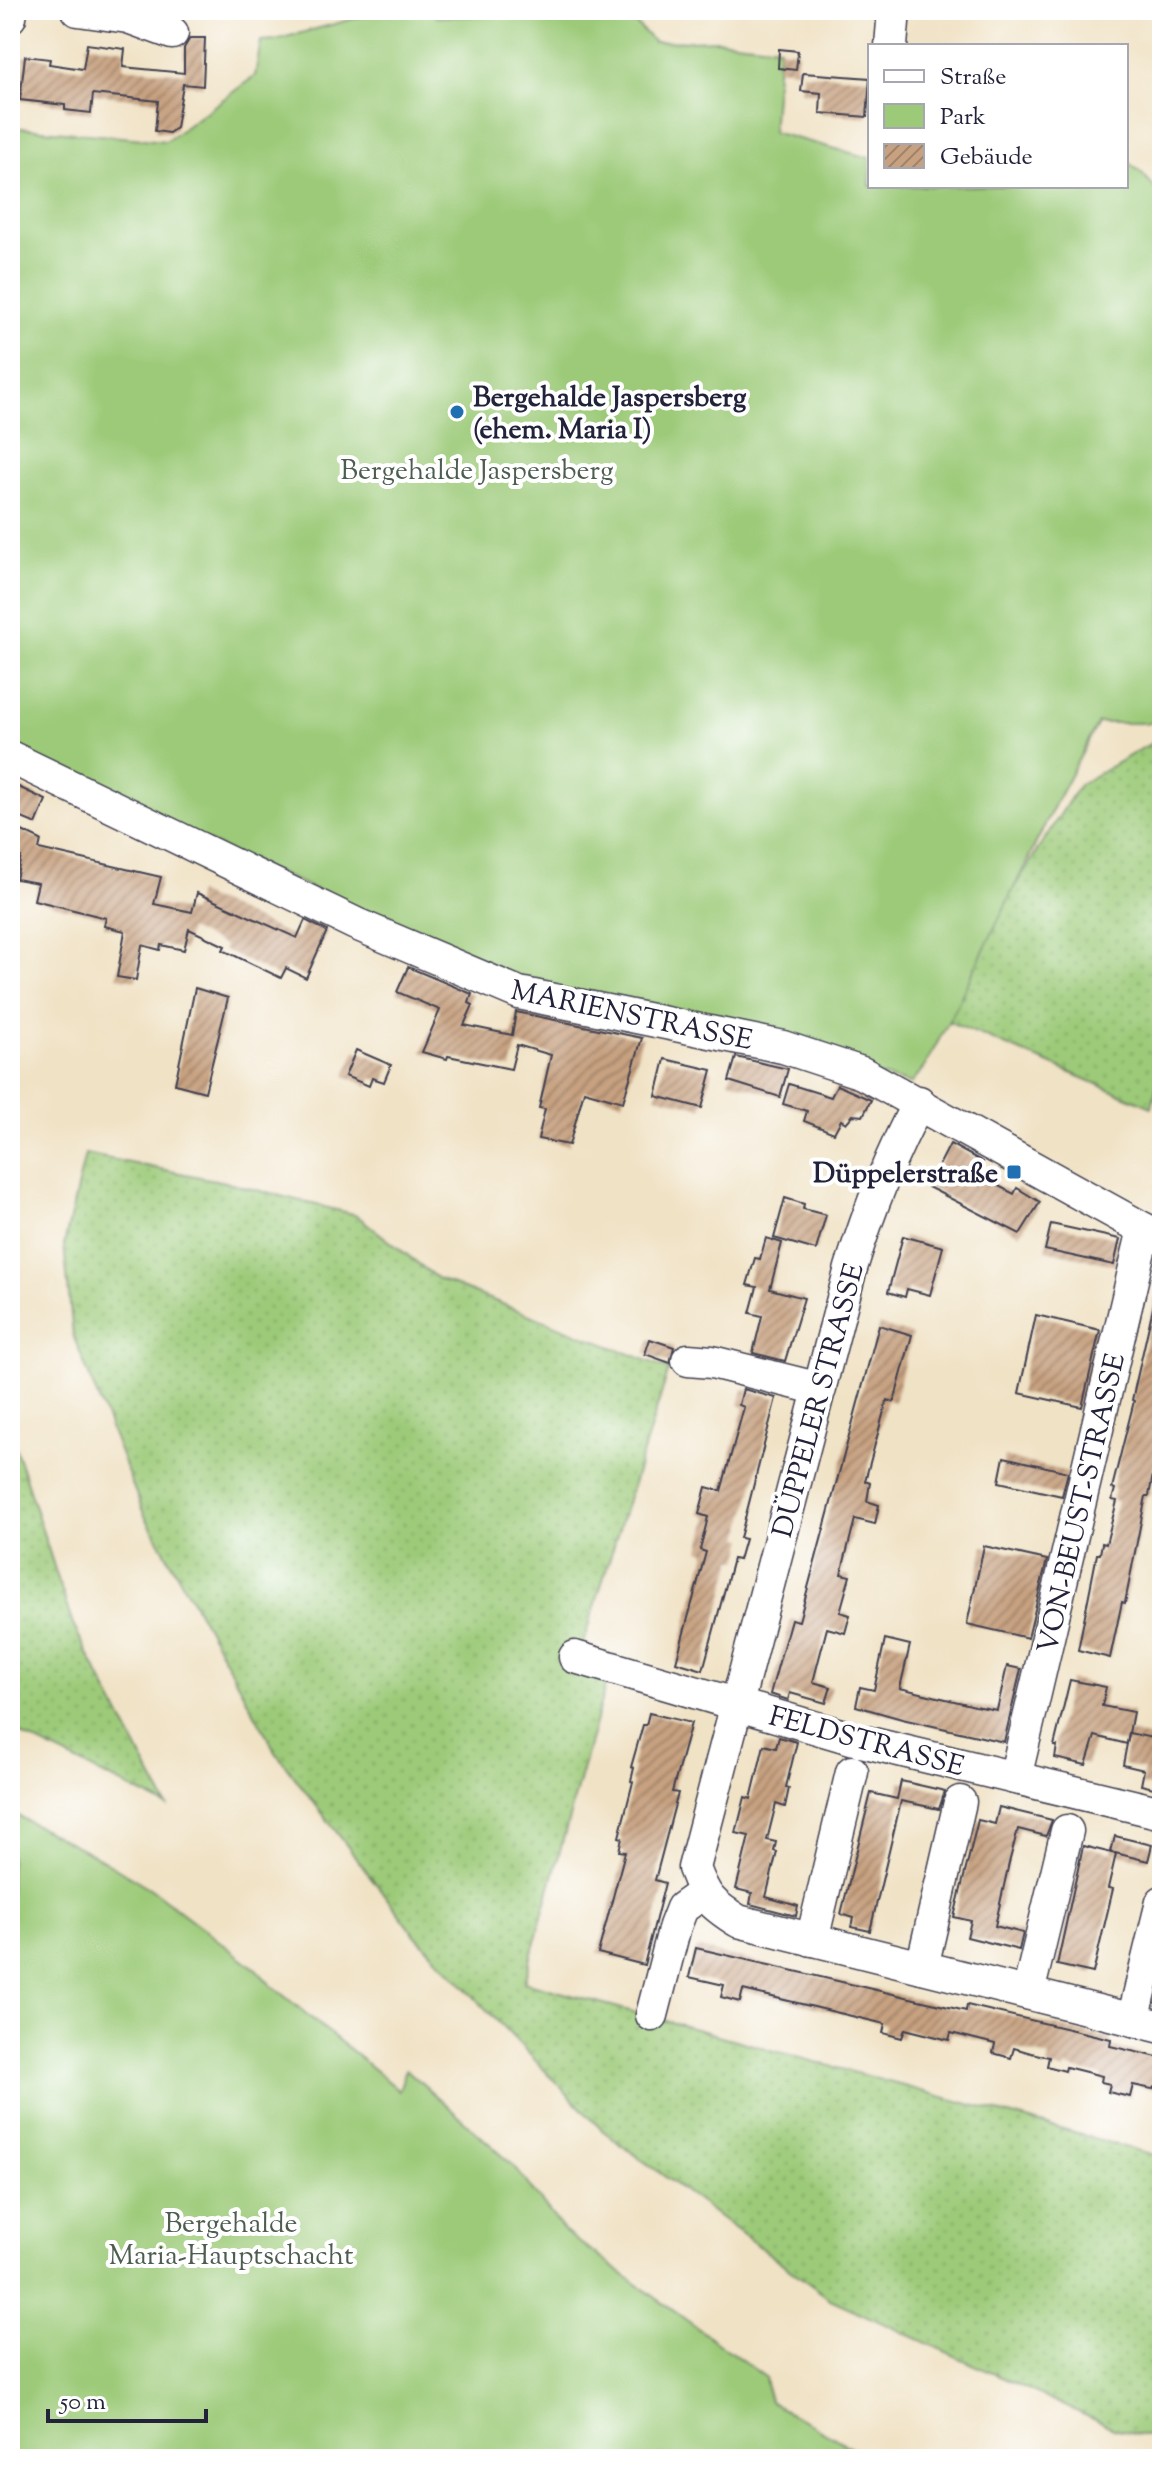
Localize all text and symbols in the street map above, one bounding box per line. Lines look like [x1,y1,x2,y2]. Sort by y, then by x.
legend [868,44,1128,188]
text: Straße [940,61,1006,95]
text: Park [940,101,986,135]
text: Gebäude [940,141,1033,175]
place label: Bergehalde Jaspersberg (ehem. Maria I) [473,379,747,451]
marker: Bergehalde Jaspersberg (ehem. Maria I) [448,403,466,421]
park label: Bergehalde Jaspersberg [340,452,614,492]
street label: MARIENSTRASSE [507,972,756,1062]
place label: Düppelerstraße [813,1155,998,1195]
marker: Düppelerstraße [1005,1163,1023,1181]
street label: DÜPPELER STRASSE [764,1259,876,1542]
street label: VON-BEUST-STRASSE [1029,1350,1137,1658]
street label: FELDSTRASSE [764,1698,968,1788]
park label: Bergehalde Maria-Hauptschacht [108,2205,354,2277]
scale bar [48,2373,206,2423]
text: 50 m [58,2386,106,2420]

